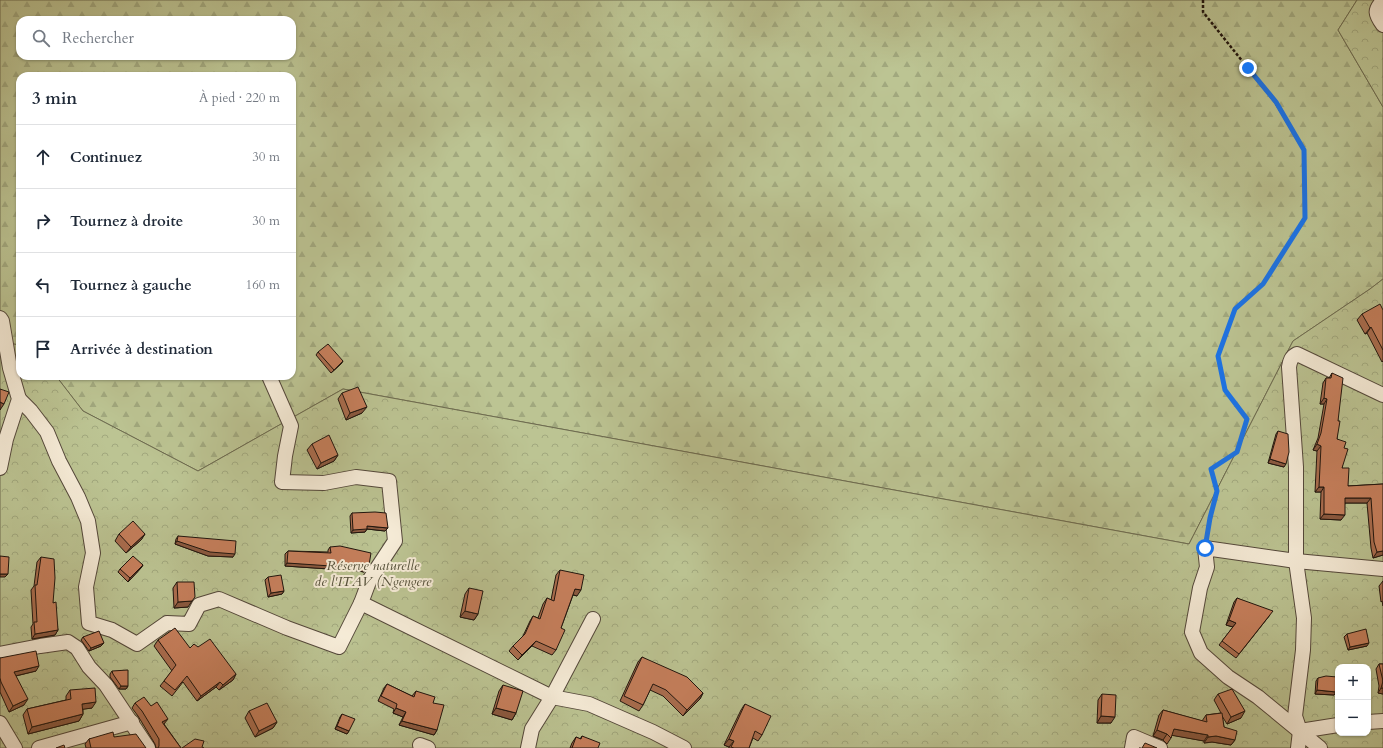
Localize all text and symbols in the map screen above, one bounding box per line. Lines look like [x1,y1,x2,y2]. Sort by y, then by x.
search box [16,16,296,60]
icon: search [30,27,52,49]
text: Rechercher [62,28,134,48]
route end [1239,59,1257,77]
text: 3 min [32,87,77,110]
text: À pied · 220 m [199,89,280,107]
icon: ahead [32,146,54,168]
text: Continuez [70,147,142,167]
text: 30 m [252,148,280,166]
icon: right [32,210,54,232]
text: Tournez à droite [70,211,183,231]
text: 30 m [252,212,280,230]
icon: left [32,274,54,296]
text: Tournez à gauche [70,275,192,295]
text: 160 m [246,276,280,294]
icon: arrive [32,338,54,360]
text: Arrivée à destination [70,339,213,359]
route start [1196,539,1214,557]
park label: Réserve naturelle de l'ITAV (Ngengere [315,556,432,591]
map controls [1335,664,1371,736]
button: + [1335,664,1371,700]
button: − [1335,700,1371,736]

